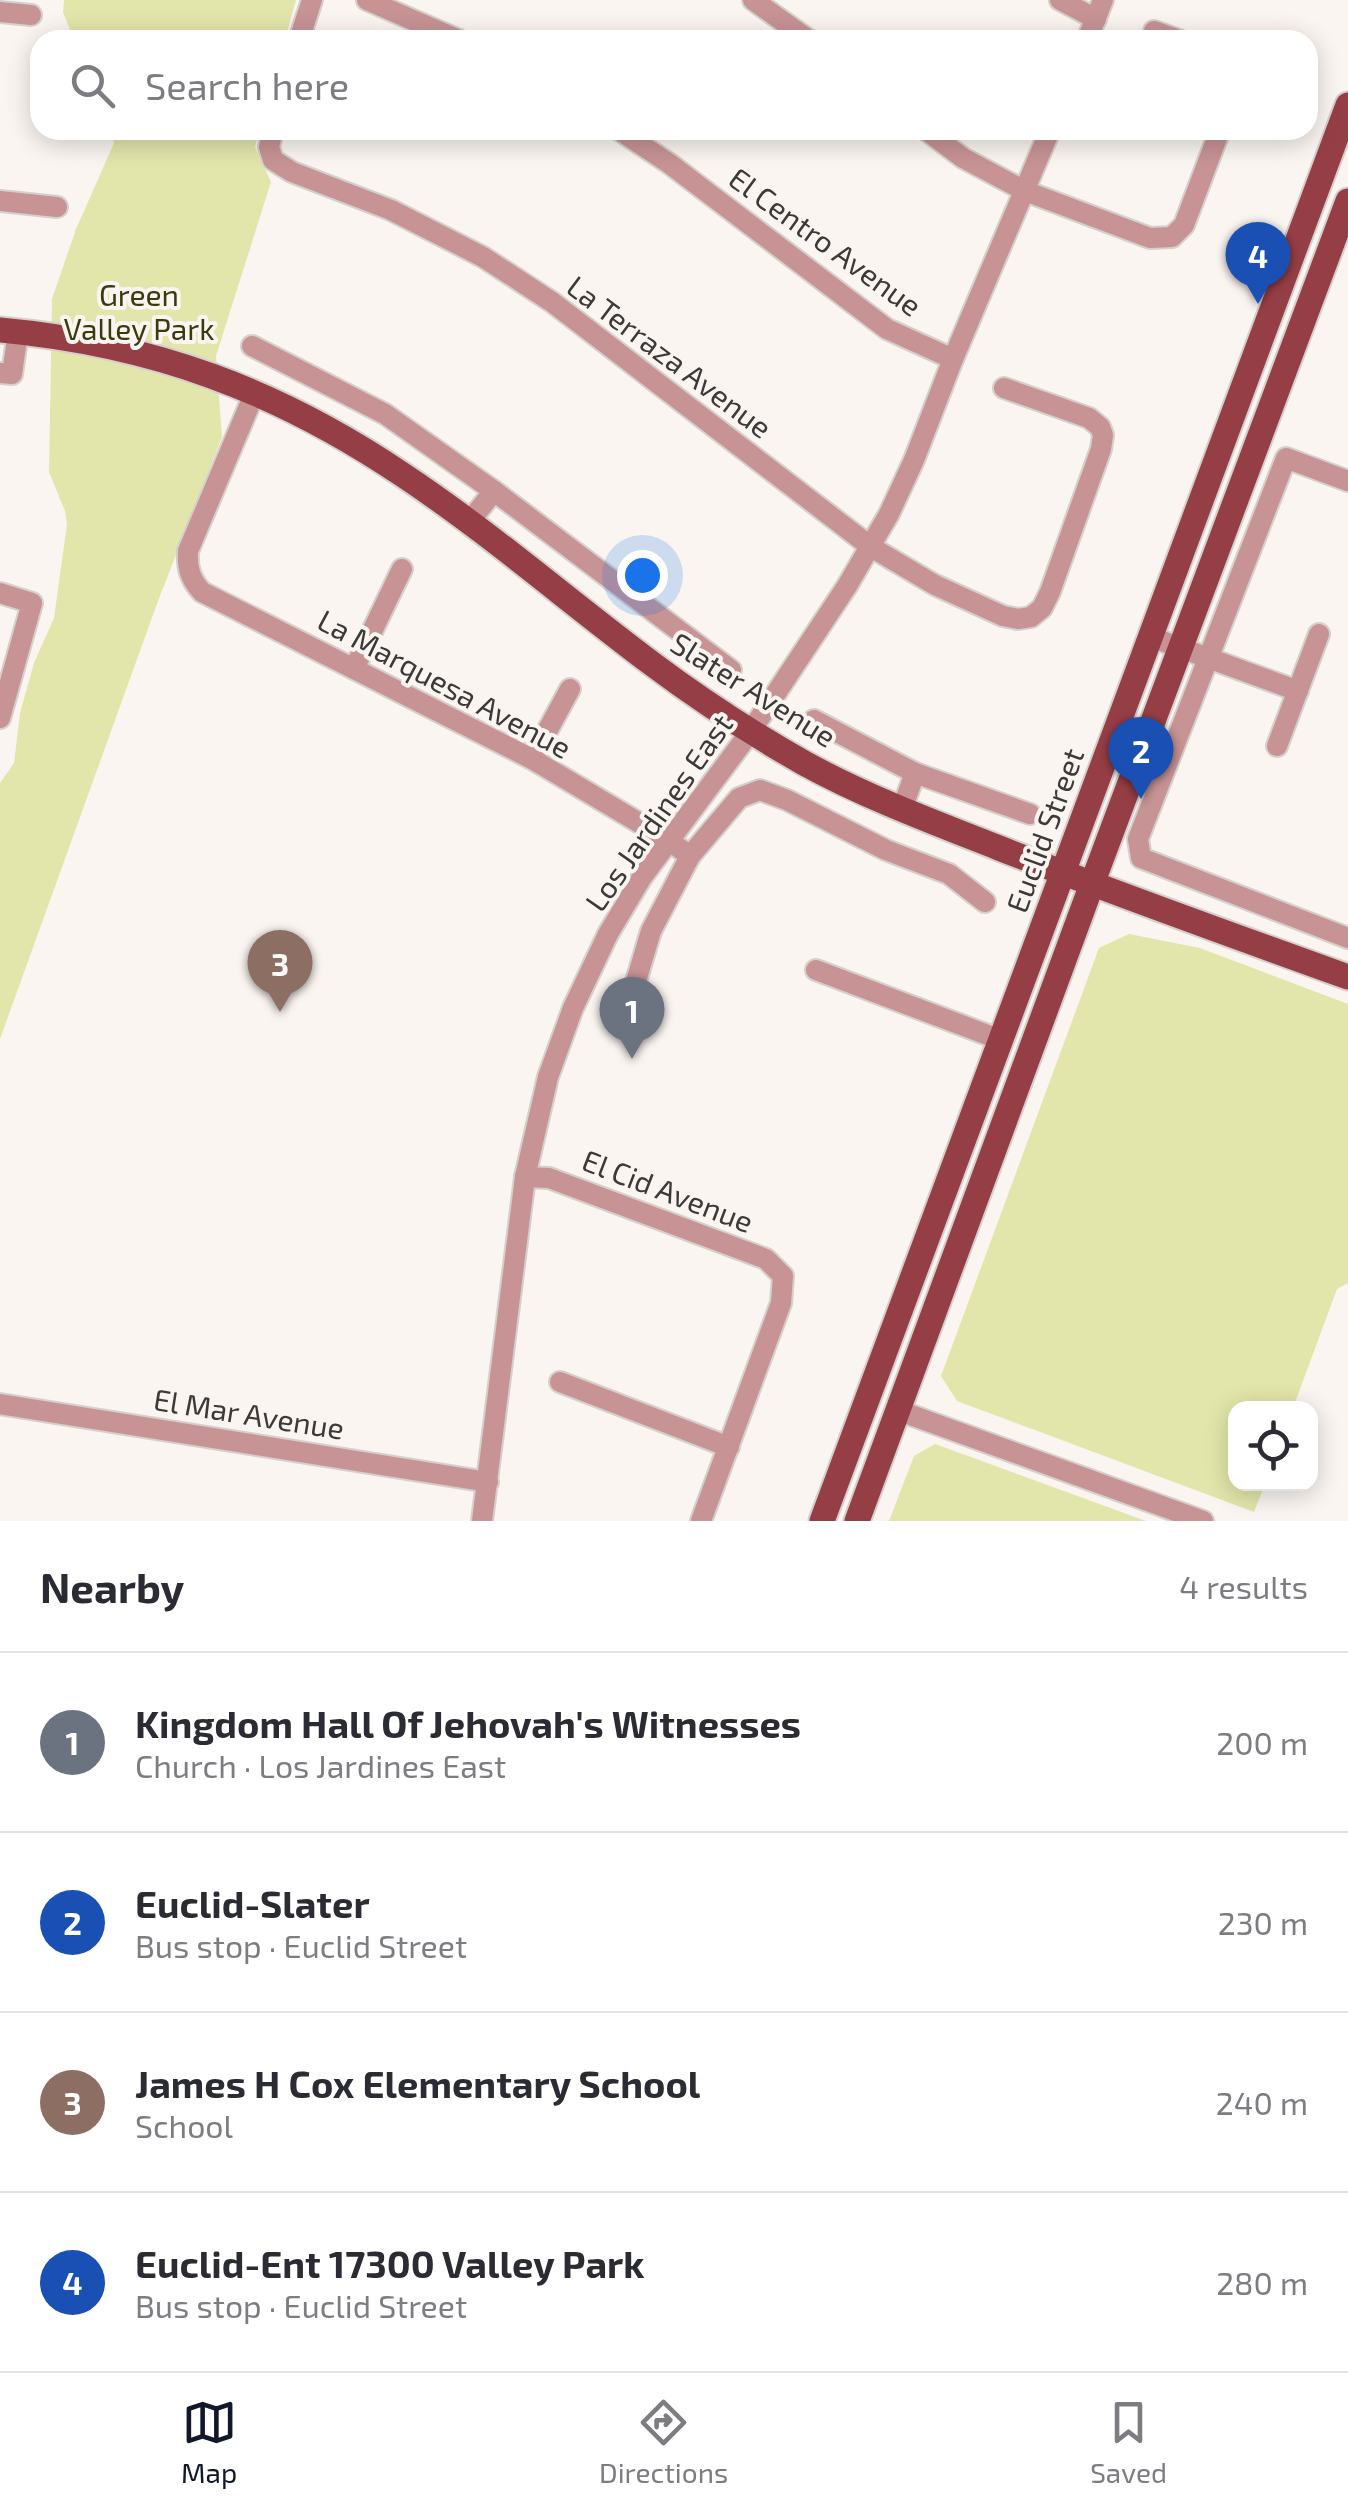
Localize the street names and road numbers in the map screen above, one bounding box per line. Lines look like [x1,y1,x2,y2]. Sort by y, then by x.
street label: El Centro Avenue [723,159,929,323]
street label: La Terraza Avenue [561,267,779,445]
street label: La Marquesa Avenue [312,601,578,765]
street label: Slater Avenue [665,624,843,754]
street label: Los Jardines East [577,707,739,917]
street label: Euclid Street [998,743,1090,917]
street label: El Cid Avenue [578,1141,758,1239]
street label: El Mar Avenue [151,1380,347,1446]

